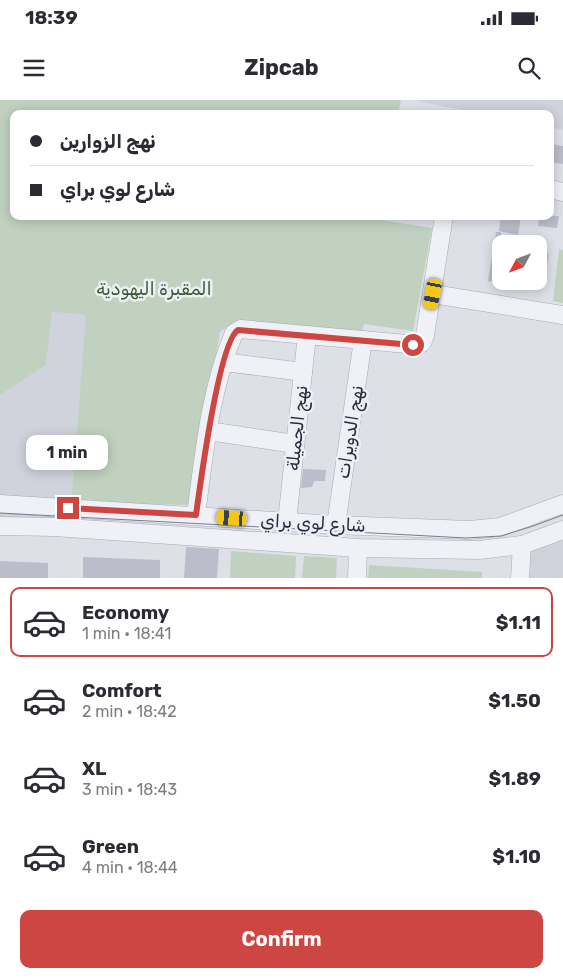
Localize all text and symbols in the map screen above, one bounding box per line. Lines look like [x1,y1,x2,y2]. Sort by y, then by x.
text: 18:39 [25,6,78,29]
icon: menu [20,54,48,82]
text: Zipcab [244,54,319,81]
icon: search [515,54,543,82]
text: نهج الزوارين [60,130,156,153]
text: شارع لوي براي [60,178,175,201]
north arrow [492,235,548,290]
map controls [492,235,547,290]
park label: المقبرة اليهودية [96,278,212,300]
car [422,278,443,310]
route start [402,334,424,356]
street label: نهج الجميلة [282,384,313,472]
street label: نهج الدويرات [332,384,369,481]
callout: 1 min [27,436,109,470]
text: 1 min [47,443,87,462]
route end [57,497,79,519]
car [216,509,247,527]
street label: شارع لوي براي [260,509,366,538]
icon: car [22,600,67,645]
text: Economy [82,601,169,624]
text: $1.11 [496,611,541,634]
text: 1 min · 18:41 [82,624,171,643]
icon: car [22,678,67,723]
text: Comfort [82,679,162,702]
text: $1.50 [488,689,541,712]
text: 2 min · 18:42 [82,702,177,721]
icon: car [22,756,67,801]
text: XL [82,757,106,780]
text: $1.89 [489,767,541,790]
text: 3 min · 18:43 [82,780,177,799]
icon: car [22,834,67,879]
text: Green [82,835,139,858]
text: $1.10 [492,845,541,868]
text: 4 min · 18:44 [82,858,178,877]
button: Confirm [20,910,543,968]

